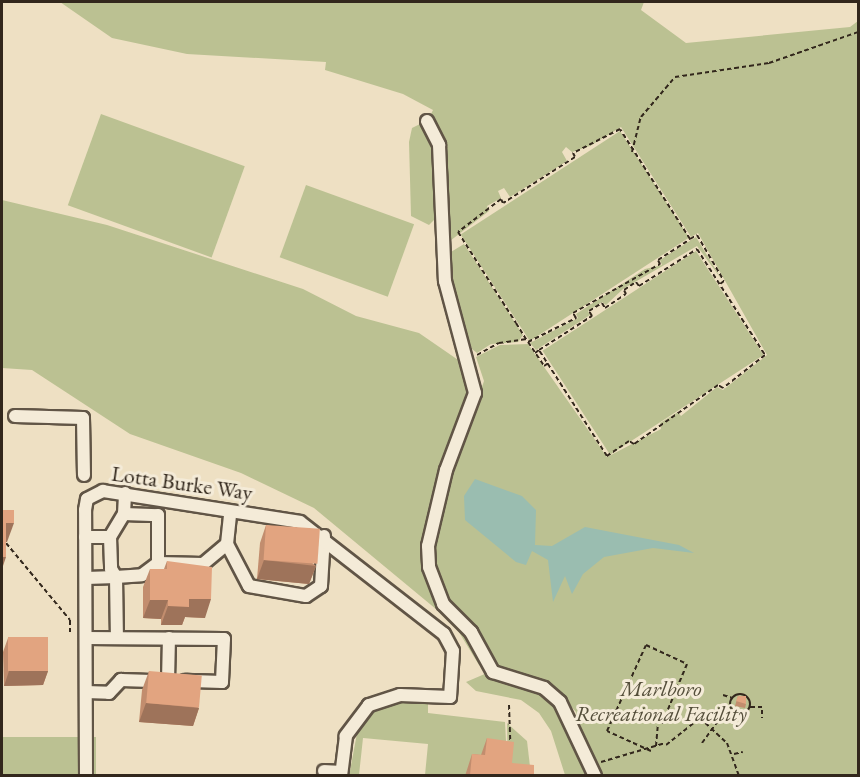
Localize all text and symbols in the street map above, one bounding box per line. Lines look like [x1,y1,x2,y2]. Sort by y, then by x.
street label: Lotta Burke Way [110,460,254,506]
park label: Marlboro Recreational Facility [575,675,747,726]

